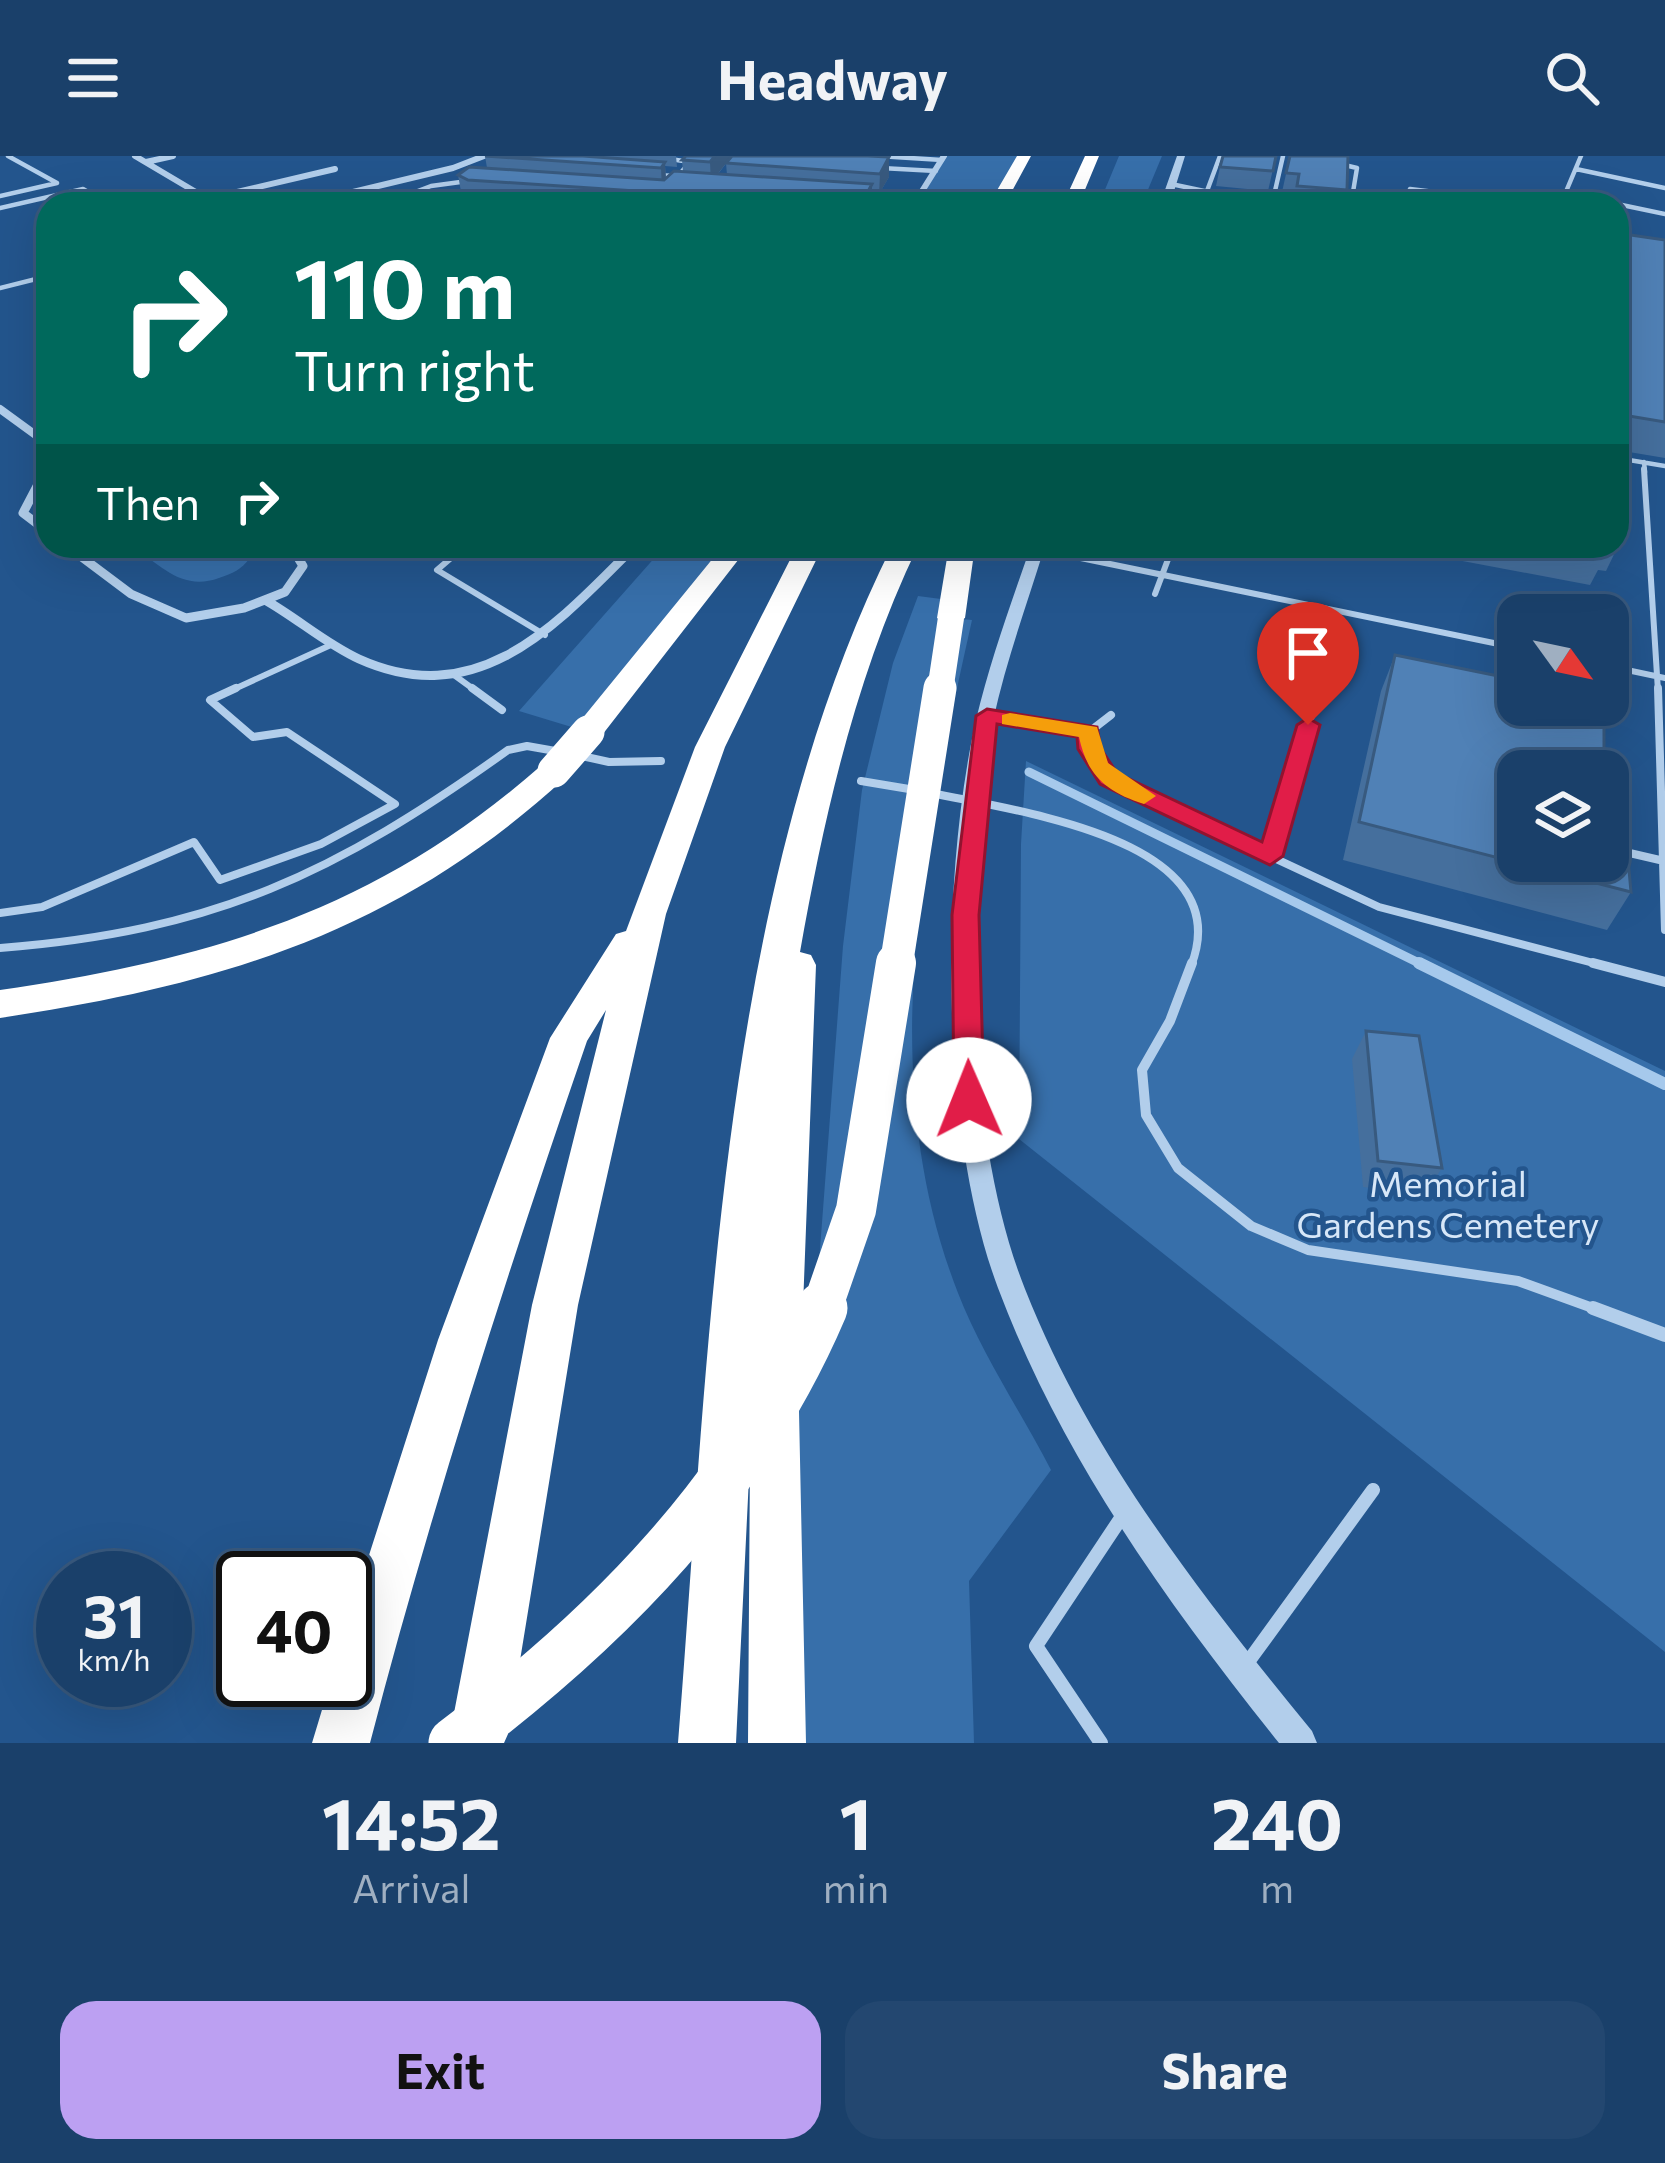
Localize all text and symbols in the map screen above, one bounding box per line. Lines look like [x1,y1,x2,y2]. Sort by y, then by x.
icon: menu [60,45,126,111]
text: Headway [717,45,948,111]
icon: search [1539,45,1605,111]
text: 110 m [294,234,515,336]
icon: right [96,240,252,396]
text: Turn right [294,336,535,402]
icon: right [224,468,290,534]
text: Then [96,474,200,529]
north arrow [1497,594,1629,726]
map controls [1497,594,1629,882]
pin [1257,602,1359,725]
icon: arrive [1275,620,1341,686]
button: layers [1497,750,1629,882]
position arrow [906,1037,1032,1163]
park label: Memorial Gardens Cemetery [1297,1160,1599,1245]
speed limit sign: 40 [216,1551,372,1707]
text: 31 [83,1577,145,1650]
text: km/h [78,1640,150,1677]
text: 14:52 [322,1777,501,1865]
text: 1 [840,1777,872,1865]
text: 240 [1211,1777,1343,1865]
text: Arrival [352,1863,470,1911]
text: min [823,1863,889,1911]
text: m [1260,1863,1294,1911]
button: Exit [60,2001,821,2139]
button: Share [845,2001,1605,2139]

